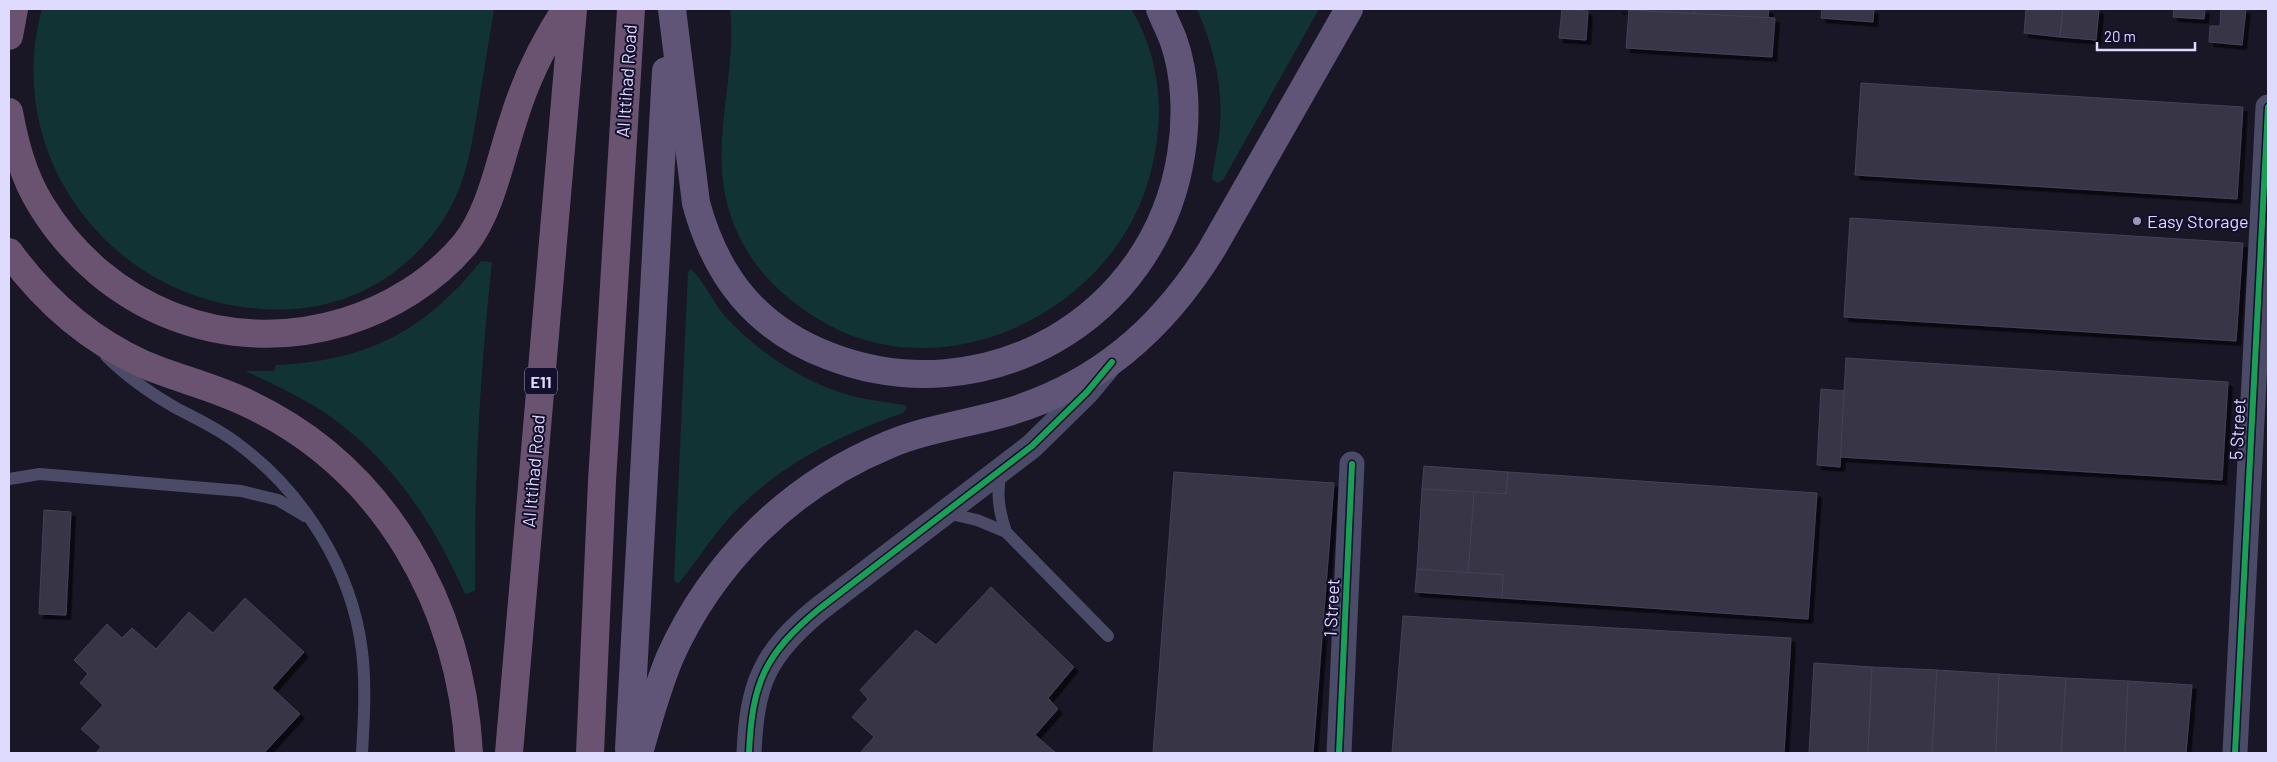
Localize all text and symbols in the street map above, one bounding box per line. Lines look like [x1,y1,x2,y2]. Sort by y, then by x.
scale bar [2097,20,2194,52]
street label: Al Ittihad Road [611,24,641,138]
text: 20 m [2104,27,2136,45]
place label: Easy Storage [2147,210,2249,232]
marker: Easy Storage [2131,215,2143,227]
road number: E11 [525,368,557,394]
street label: 5 Street [2224,397,2250,461]
street label: Al Ittihad Road [517,414,549,528]
street label: 1 Street [1318,578,1344,638]

